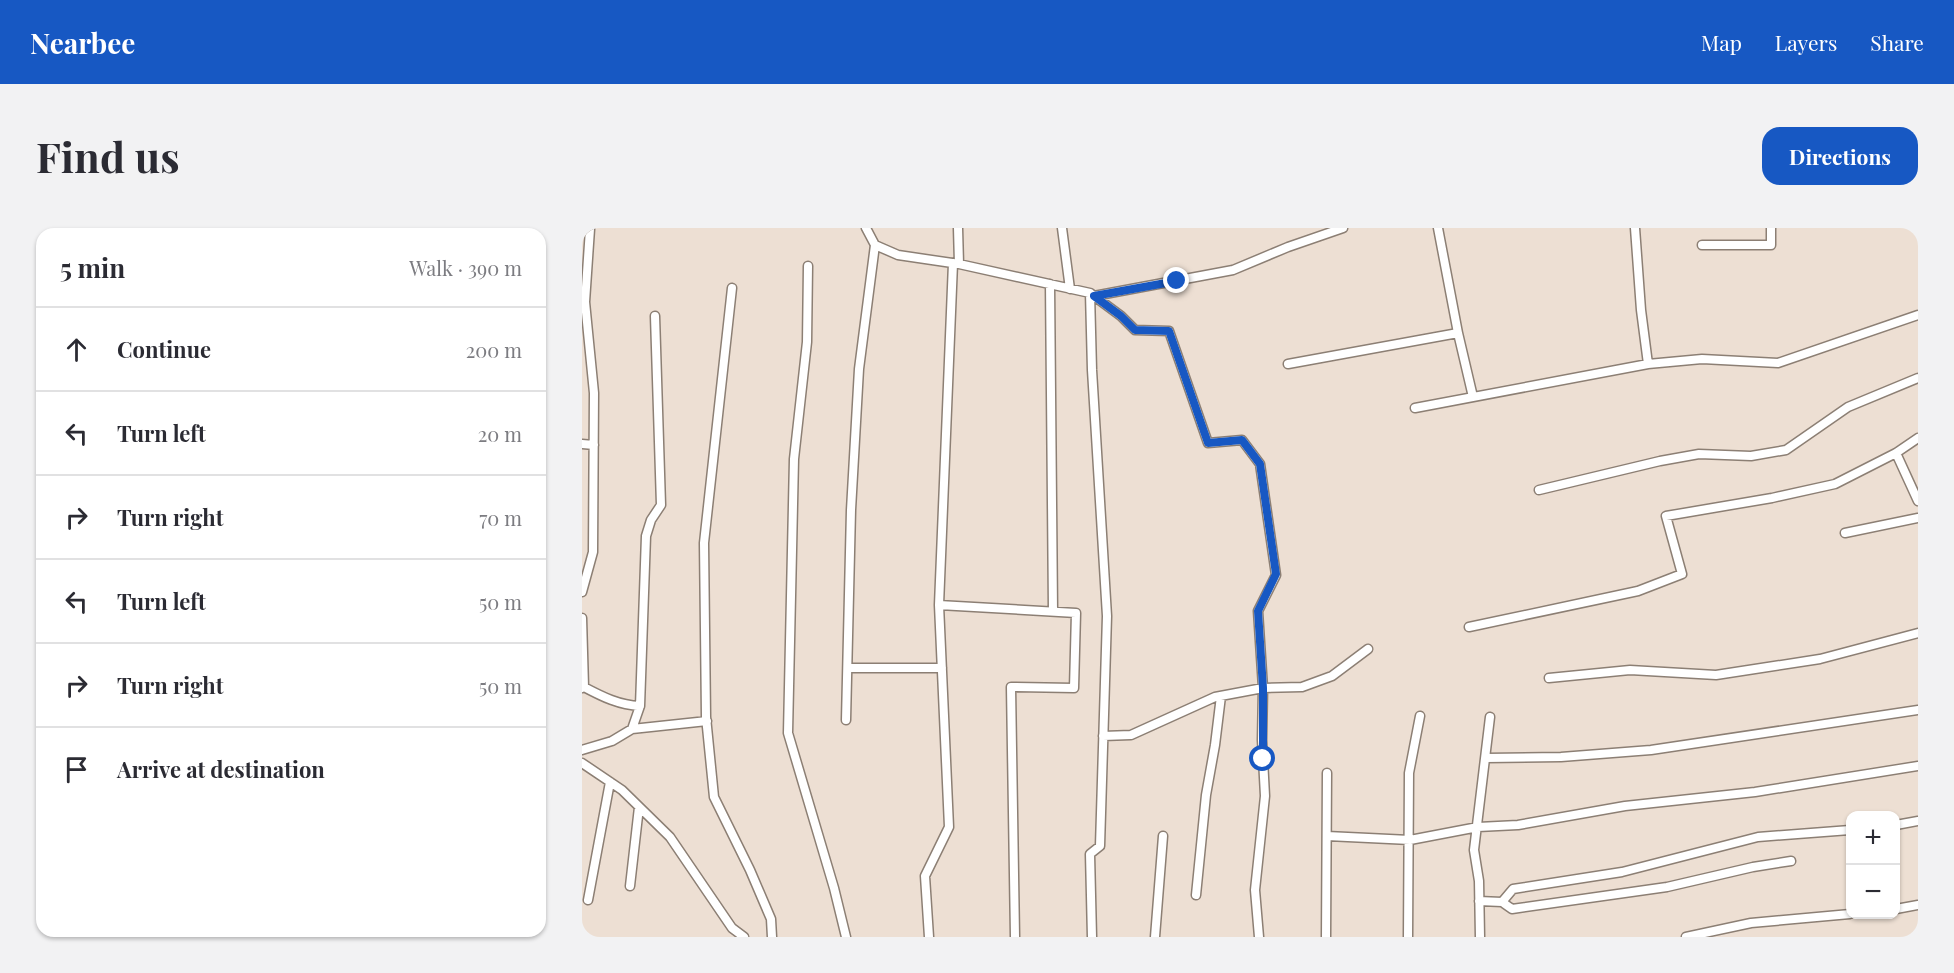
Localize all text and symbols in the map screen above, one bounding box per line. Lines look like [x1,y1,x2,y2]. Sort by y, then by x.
text: Nearbee [30,24,135,61]
text: Map [1701,28,1742,56]
text: Layers [1775,28,1837,56]
text: Share [1870,28,1924,56]
button: Directions [1762,127,1918,185]
text: Find us [36,128,180,184]
text: 5 min [60,250,125,285]
text: Walk · 390 m [409,254,522,281]
route end [1163,267,1189,293]
icon: ahead [60,333,93,366]
text: Continue [117,334,211,364]
text: 200 m [466,336,522,363]
icon: left [60,417,93,450]
text: Turn left [117,418,206,448]
text: 20 m [478,420,522,447]
icon: right [60,501,93,534]
text: Turn right [117,502,223,532]
text: 70 m [479,504,522,531]
icon: left [60,585,93,618]
text: Turn left [117,586,206,616]
text: 50 m [479,588,522,615]
icon: right [60,669,93,702]
text: Turn right [117,670,223,700]
text: 50 m [479,672,522,699]
route start [1249,745,1275,771]
icon: arrive [60,753,93,786]
text: Arrive at destination [117,754,325,784]
map controls [1846,811,1900,919]
button: + [1846,811,1900,865]
button: − [1846,865,1900,919]

